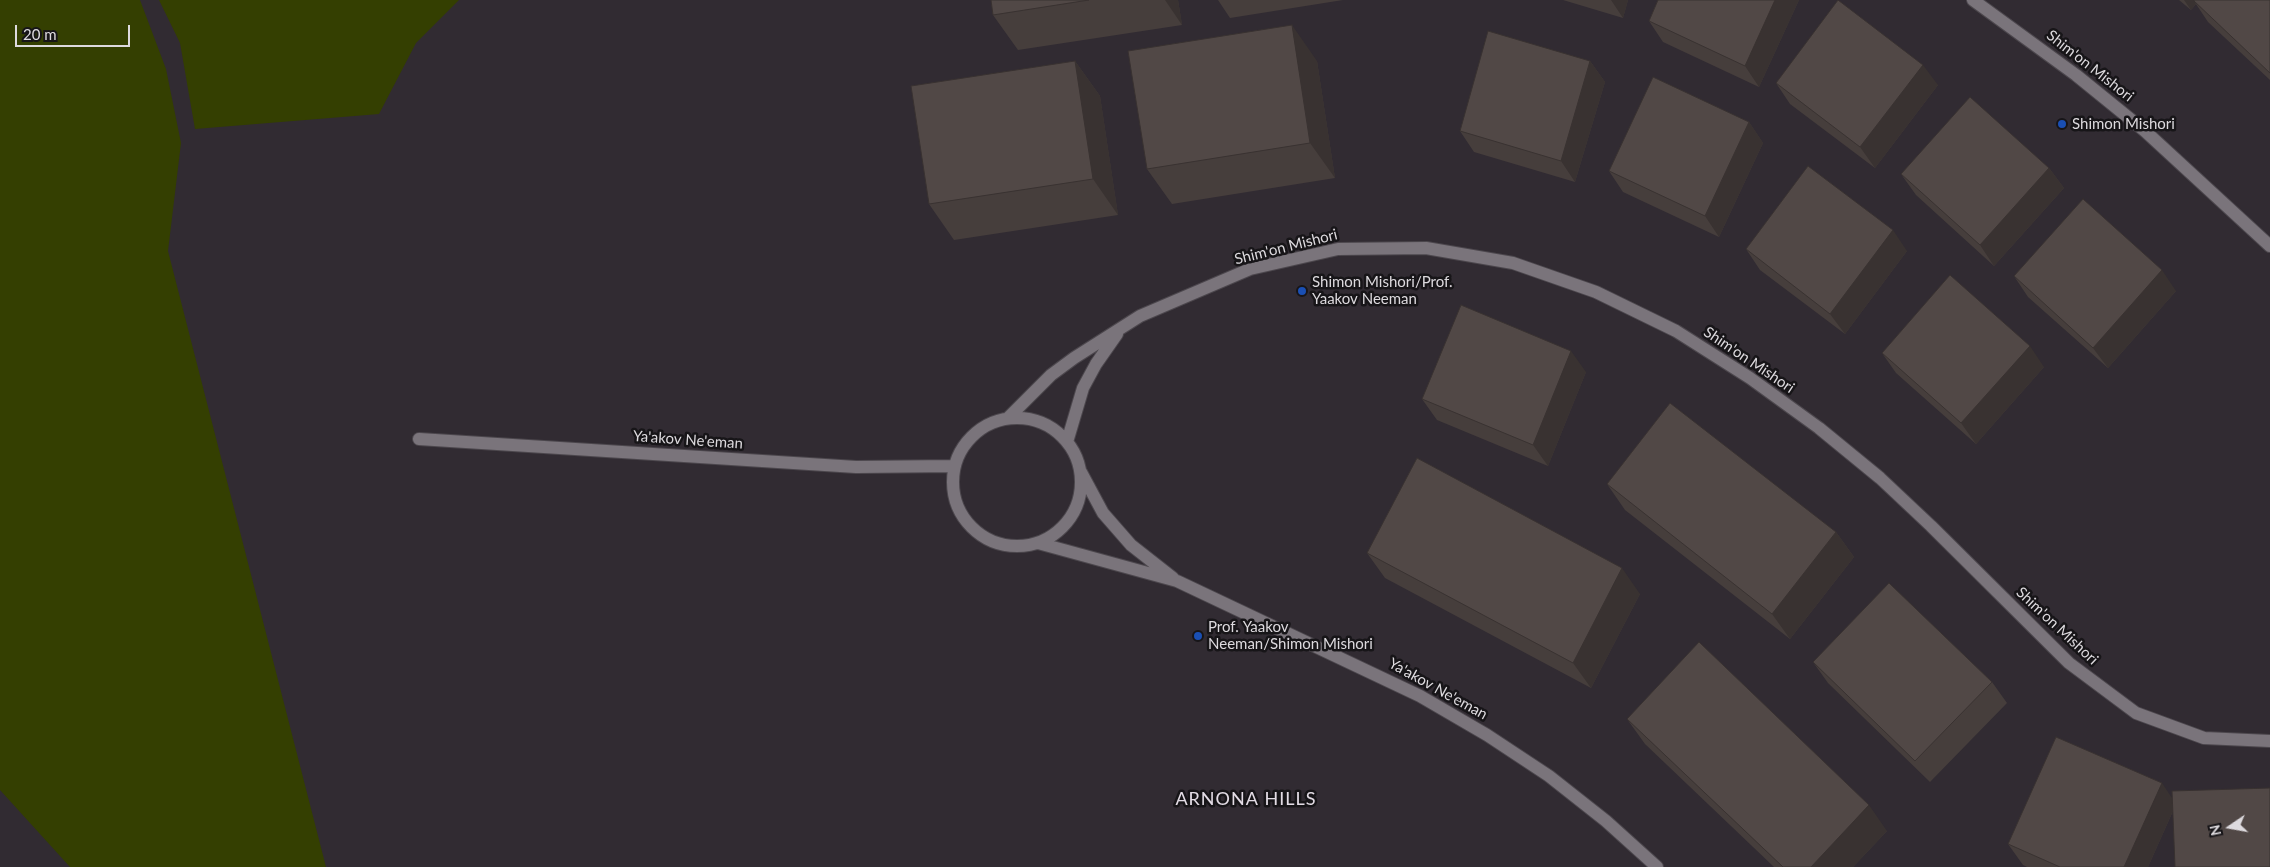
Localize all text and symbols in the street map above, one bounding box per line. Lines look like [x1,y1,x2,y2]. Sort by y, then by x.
scale bar [18,15,132,47]
text: 20 m [23,25,57,43]
street label: Shim'on Mishori [2043,26,2137,106]
place label: Shimon Mishori [2072,115,2175,133]
marker: Shimon Mishori [2056,118,2068,130]
street label: Shim'on Mishori [1233,226,1339,268]
place label: Shimon Mishori/Prof. Yaakov Neeman [1312,273,1452,308]
marker: Shimon Mishori/Prof. Yaakov Neeman [1296,285,1308,297]
street label: Shim'on Mishori [1700,323,1798,397]
street label: Ya'akov Ne'eman [632,427,744,453]
street label: Shim'on Mishori [2012,583,2102,669]
place label: Prof. Yaakov Neeman/Shimon Mishori [1208,618,1373,653]
marker: Prof. Yaakov Neeman/Shimon Mishori [1192,630,1204,642]
street label: Ya'akov Ne'eman [1386,654,1490,724]
district label: ARNONA HILLS [1174,788,1318,810]
north arrow [2205,802,2255,852]
text: N [2205,823,2224,837]

